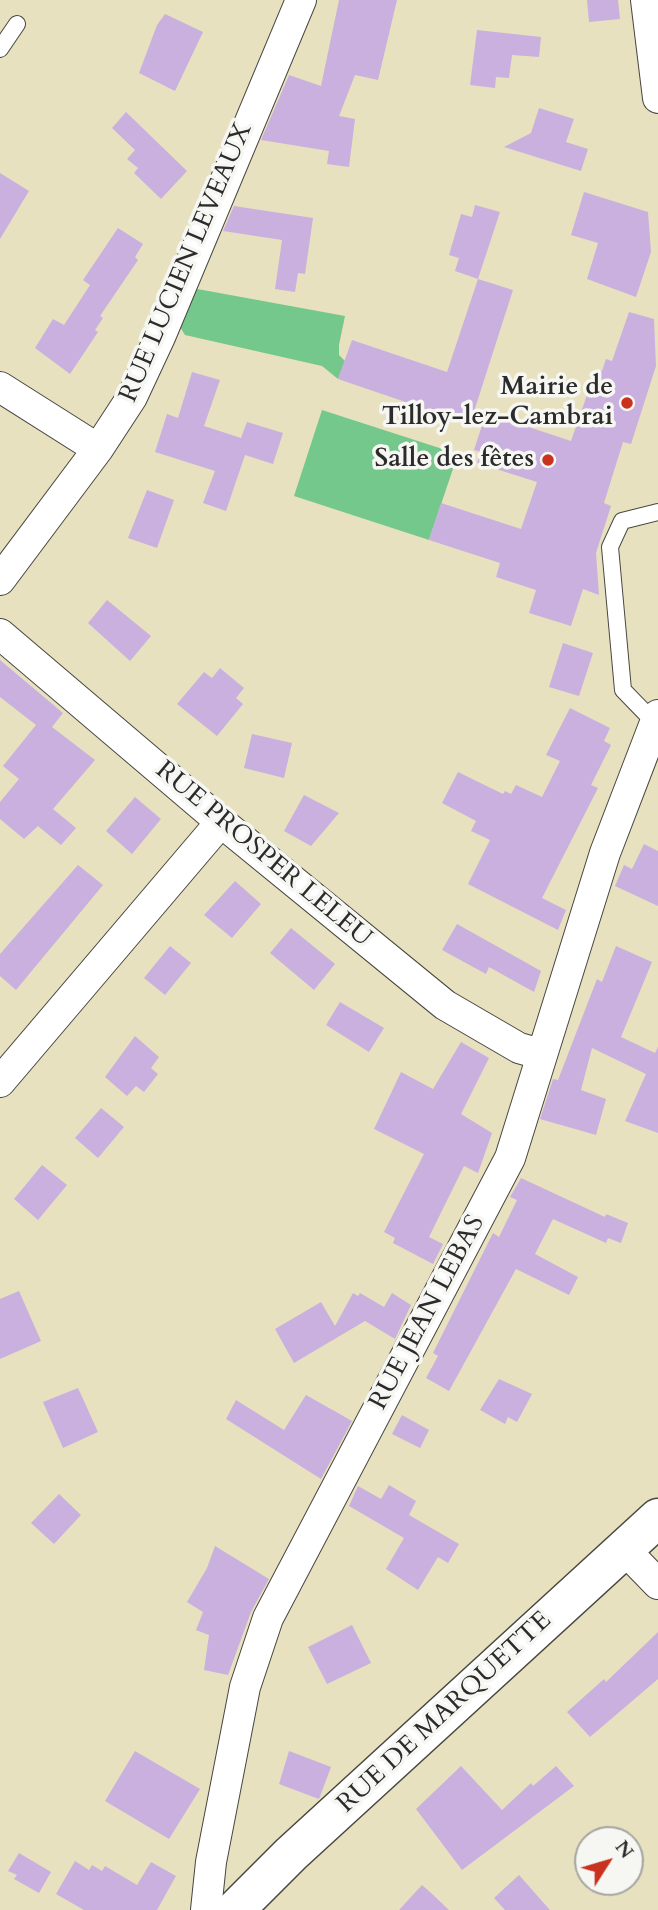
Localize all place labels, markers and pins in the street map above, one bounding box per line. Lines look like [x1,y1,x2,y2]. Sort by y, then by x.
place label: Mairie de Tilloy-lez-Cambrai [382,372,613,434]
marker: Mairie de Tilloy-lez-Cambrai [619,395,635,411]
place label: Salle des fêtes [375,444,534,476]
marker: Salle des fêtes [540,452,556,468]

